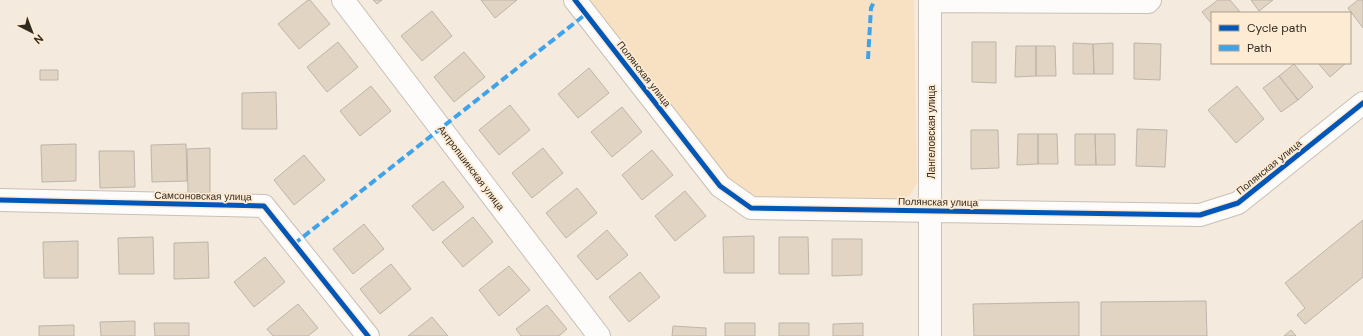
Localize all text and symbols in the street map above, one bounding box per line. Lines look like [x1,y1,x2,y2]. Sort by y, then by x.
north arrow [12,12,52,52]
legend [1211,12,1351,64]
text: Cycle path [1247,20,1307,36]
text: N [31,32,46,47]
street label: Полянская улица [614,38,674,110]
text: Path [1247,40,1272,56]
street label: Лангеловская улица [925,85,938,179]
street label: Антропшинская улица [435,123,507,213]
street label: Полянская улица [1234,136,1305,197]
street label: Самсоновская улица [154,189,252,203]
street label: Полянская улица [898,195,979,209]

